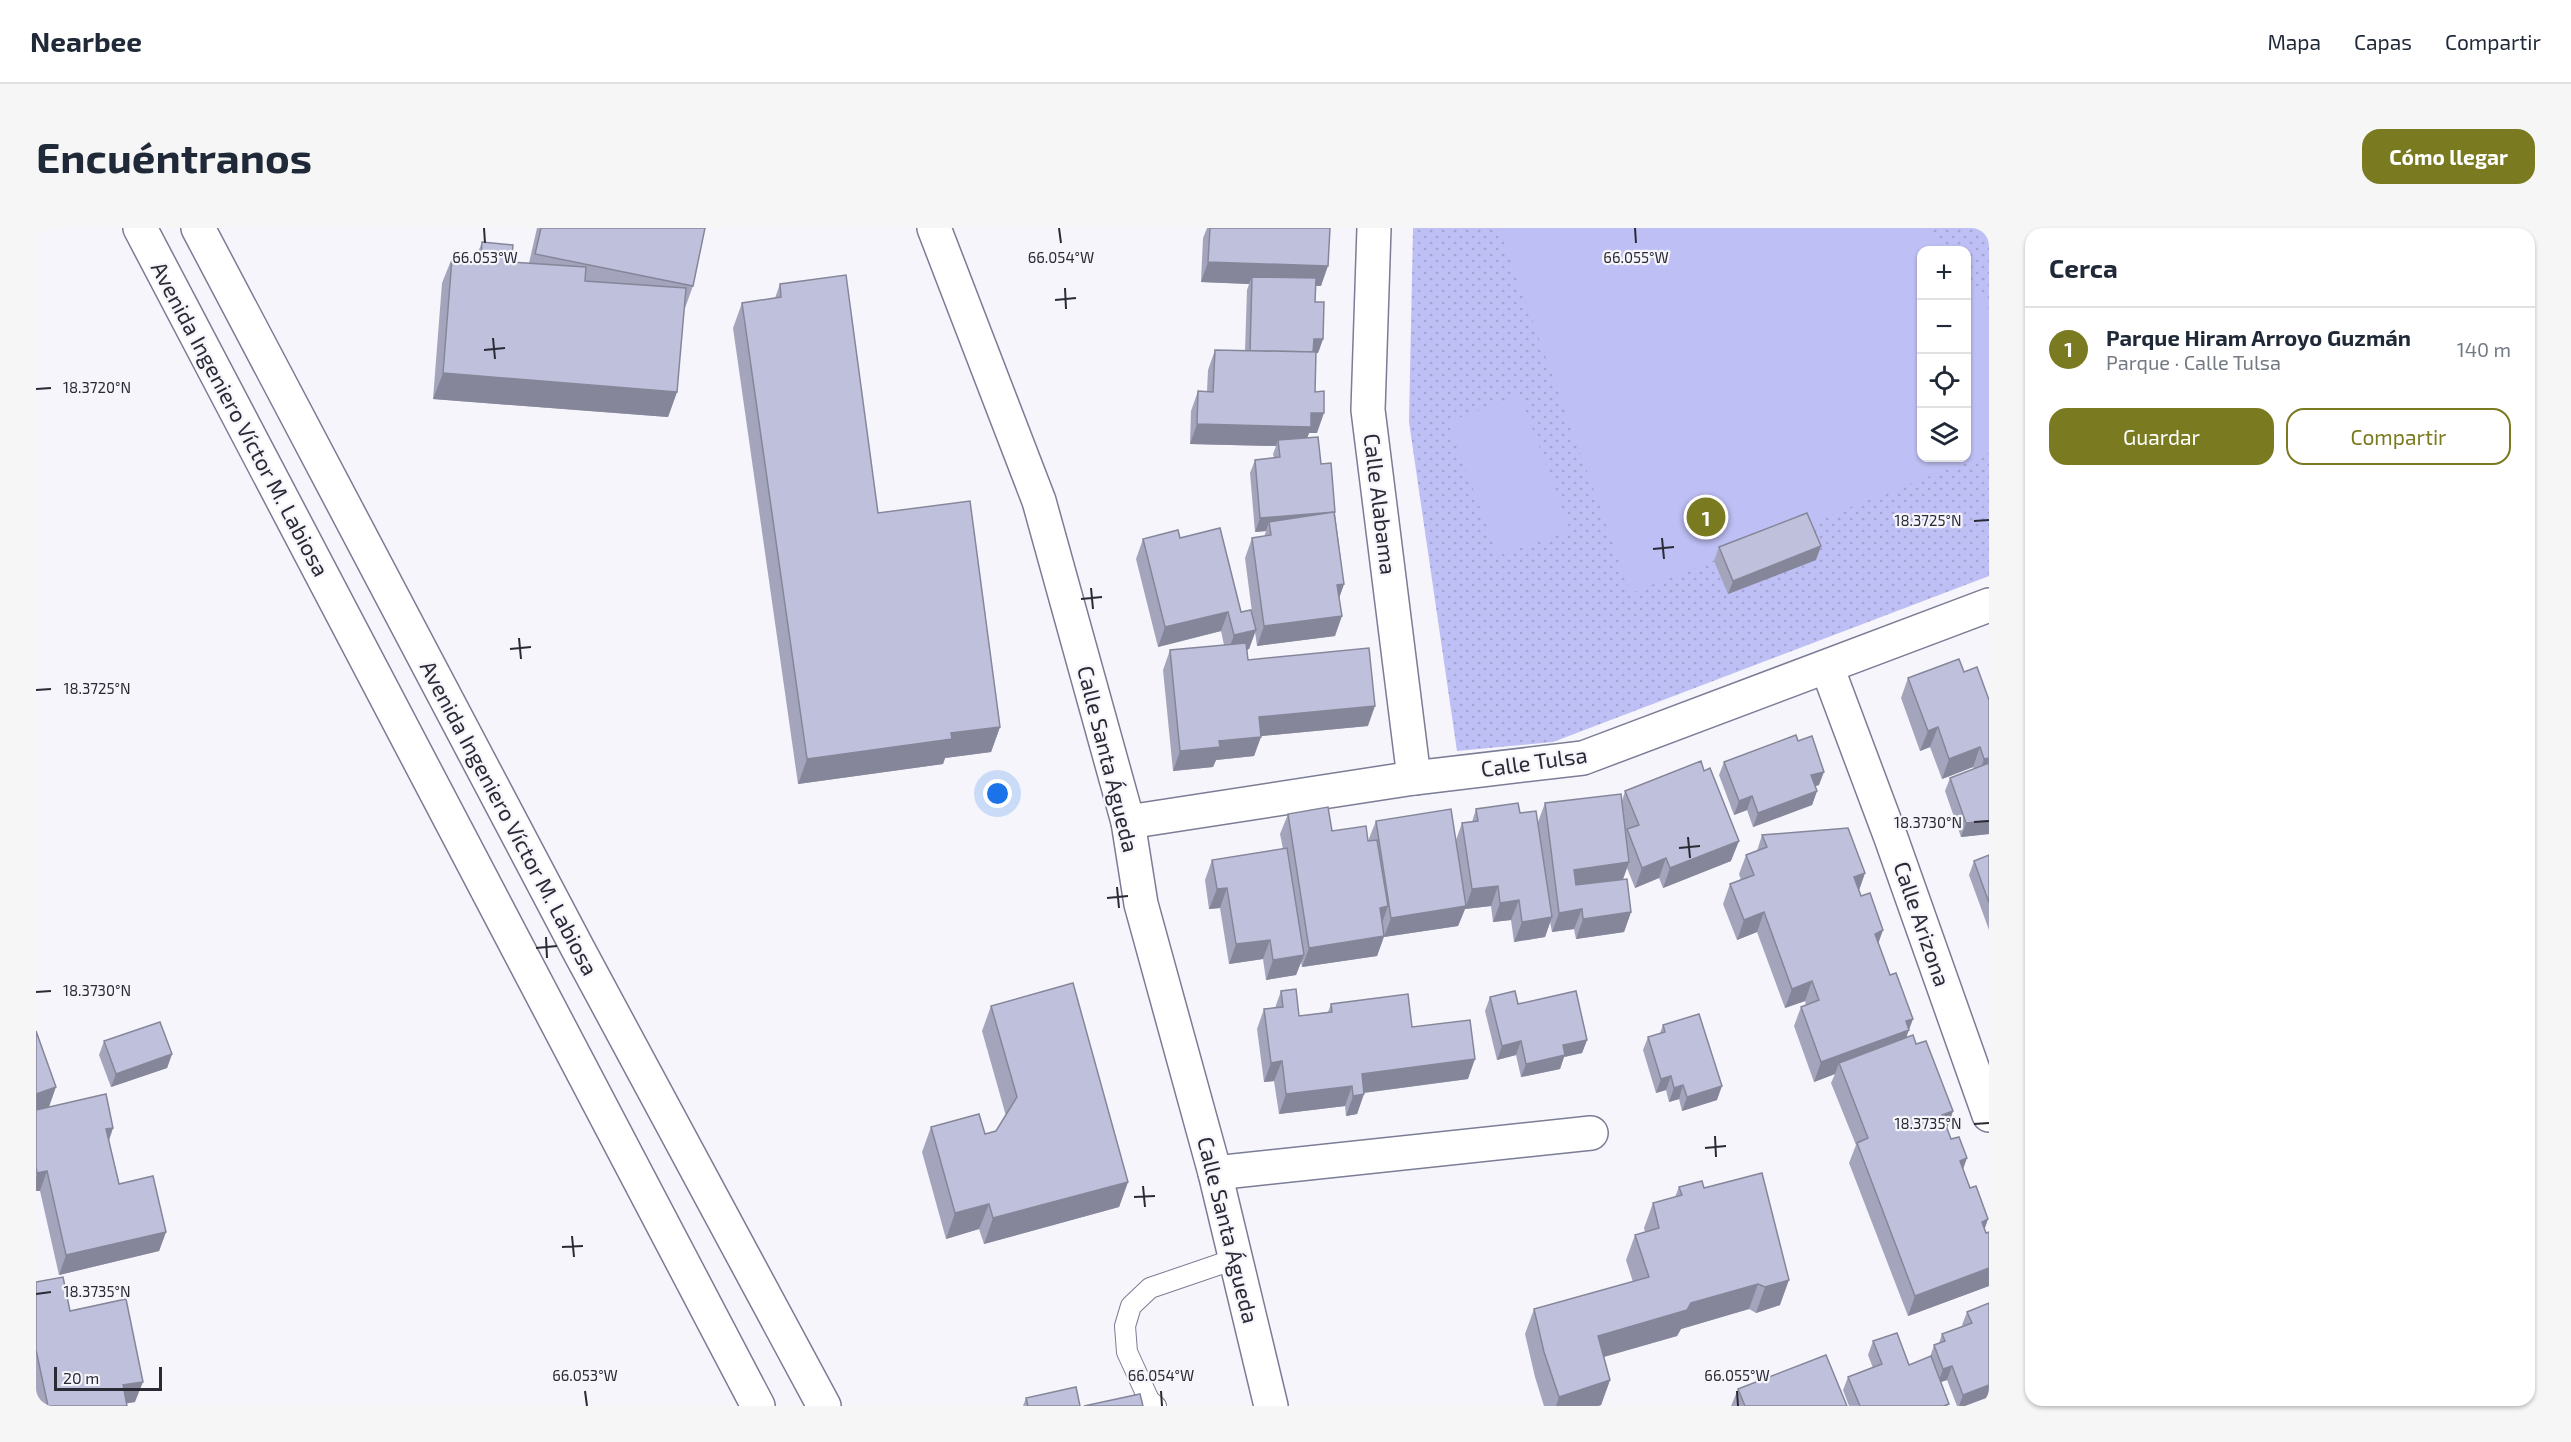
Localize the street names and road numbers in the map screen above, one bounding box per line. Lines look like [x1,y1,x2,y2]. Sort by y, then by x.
street label: Avenida Ingeniero Víctor M. Labiosa [147,257,335,580]
street label: Calle Alabama [1359,432,1403,576]
street label: Avenida Ingeniero Víctor M. Labiosa [416,656,604,979]
street label: Calle Santa Águeda [1073,663,1145,855]
street label: Calle Tulsa [1479,741,1589,781]
street label: Calle Arizona [1889,858,1956,990]
street label: Calle Santa Águeda [1193,1134,1265,1326]

